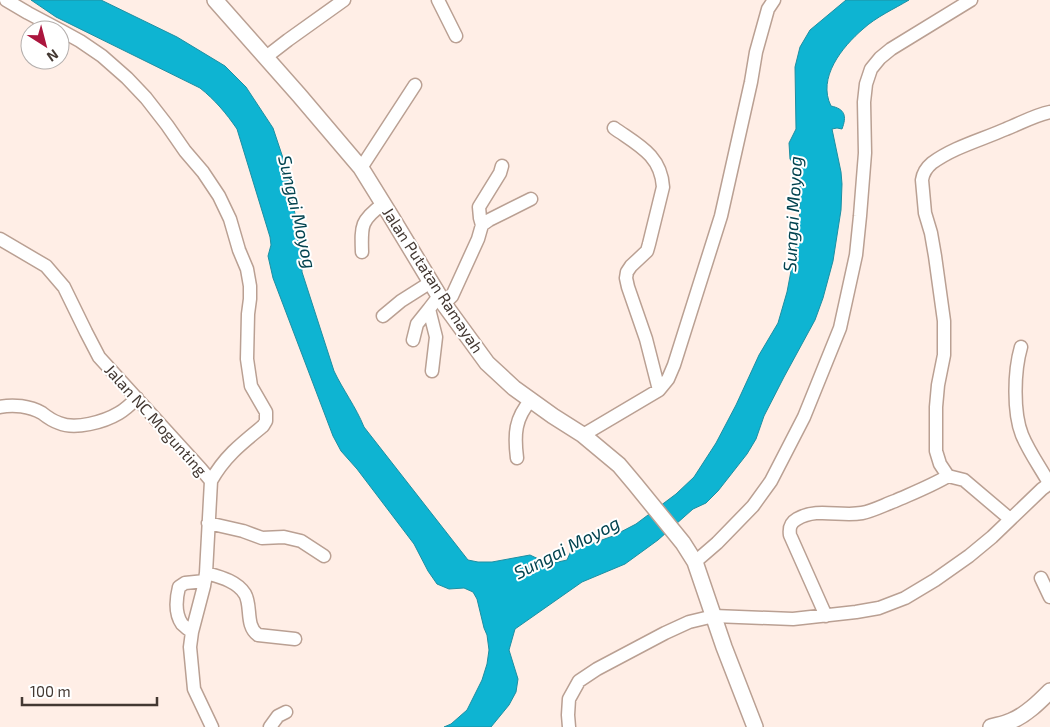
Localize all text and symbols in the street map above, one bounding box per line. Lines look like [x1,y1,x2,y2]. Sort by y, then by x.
north arrow [20,20,70,70]
text: N [44,46,62,66]
water label: Sungai Moyog [274,153,322,271]
water label: Sungai Moyog [778,156,806,272]
street label: Jalan Putatan Ramayah [379,203,488,356]
street label: Jalan NC Mogunting [101,360,211,479]
water label: Sungai Moyog [510,511,623,583]
scale bar [22,674,158,706]
text: 100 m [30,682,71,700]

